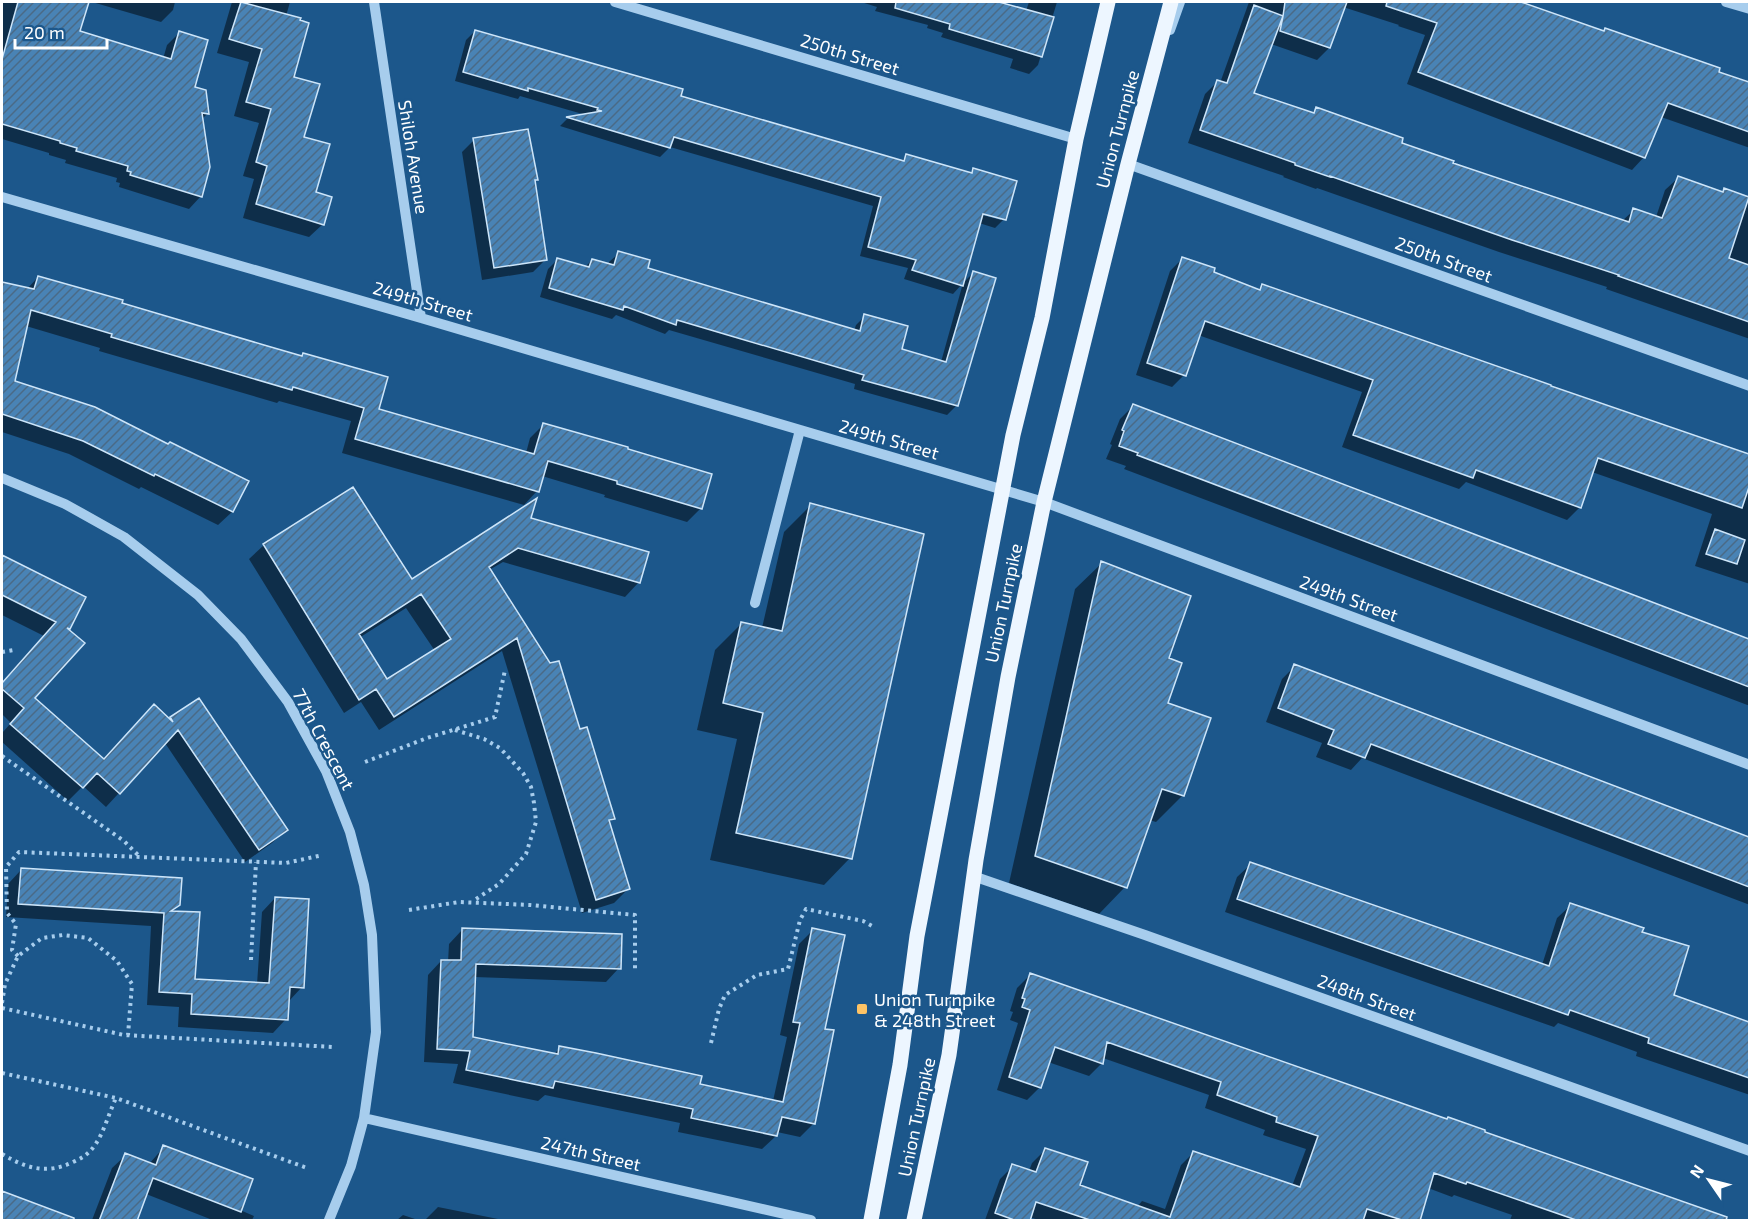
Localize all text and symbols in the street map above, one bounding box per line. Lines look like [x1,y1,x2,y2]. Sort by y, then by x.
scale bar [15,12,106,50]
text: 20 m [24,21,65,43]
street label: 250th Street [798,29,902,79]
street label: Union Turnpike [1091,67,1143,191]
street label: Shiloh Avenue [394,99,434,215]
street label: 250th Street [1392,231,1496,287]
street label: 249th Street [371,276,476,326]
street label: 249th Street [837,414,942,464]
street label: Union Turnpike [980,541,1026,665]
street label: 249th Street [1297,570,1401,626]
street label: 77th Crescent [288,685,360,793]
street label: 248th Street [1315,969,1420,1025]
place label: Union Turnpike & 248th Street [874,988,996,1031]
marker: Union Turnpike & 248th Street [855,1002,869,1016]
street label: Union Turnpike [893,1055,939,1179]
street label: 247th Street [539,1131,643,1175]
north arrow [1679,1150,1739,1210]
text: N [1685,1161,1707,1181]

